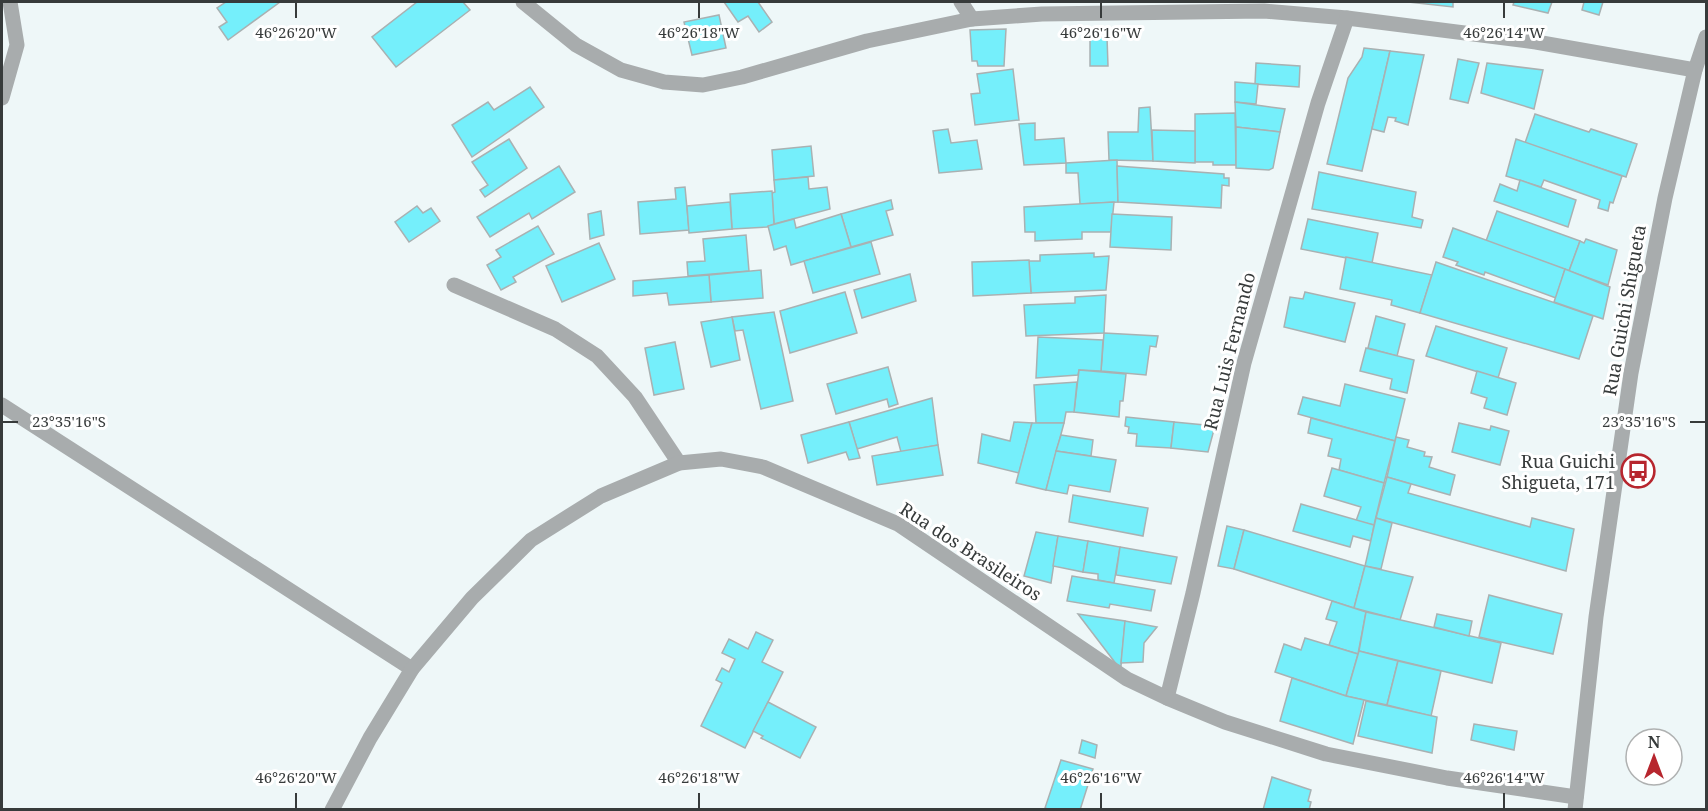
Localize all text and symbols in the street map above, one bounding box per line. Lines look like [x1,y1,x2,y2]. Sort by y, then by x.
text: 46°26'20"W [255,22,337,42]
text: 46°26'18"W [658,22,740,42]
text: 46°26'16"W [1060,22,1142,42]
text: 46°26'14"W [1463,22,1545,42]
street label: Rua Guichi Shigueta [1597,223,1651,397]
street label: Rua Luis Fernando [1198,269,1260,433]
text: 23°35'16"S [32,411,106,431]
text: 23°35'16"S [1602,411,1676,431]
place label: Rua Guichi Shigueta, 171 [1501,449,1615,494]
bus stop icon: Rua Guichi Shigueta, 171 [1620,453,1656,489]
street label: Rua dos Brasileiros [896,496,1046,606]
north arrow [1624,727,1684,787]
text: N [1648,731,1661,753]
text: 46°26'20"W [255,767,337,787]
text: 46°26'18"W [658,767,740,787]
text: 46°26'16"W [1060,767,1142,787]
text: 46°26'14"W [1463,767,1545,787]

